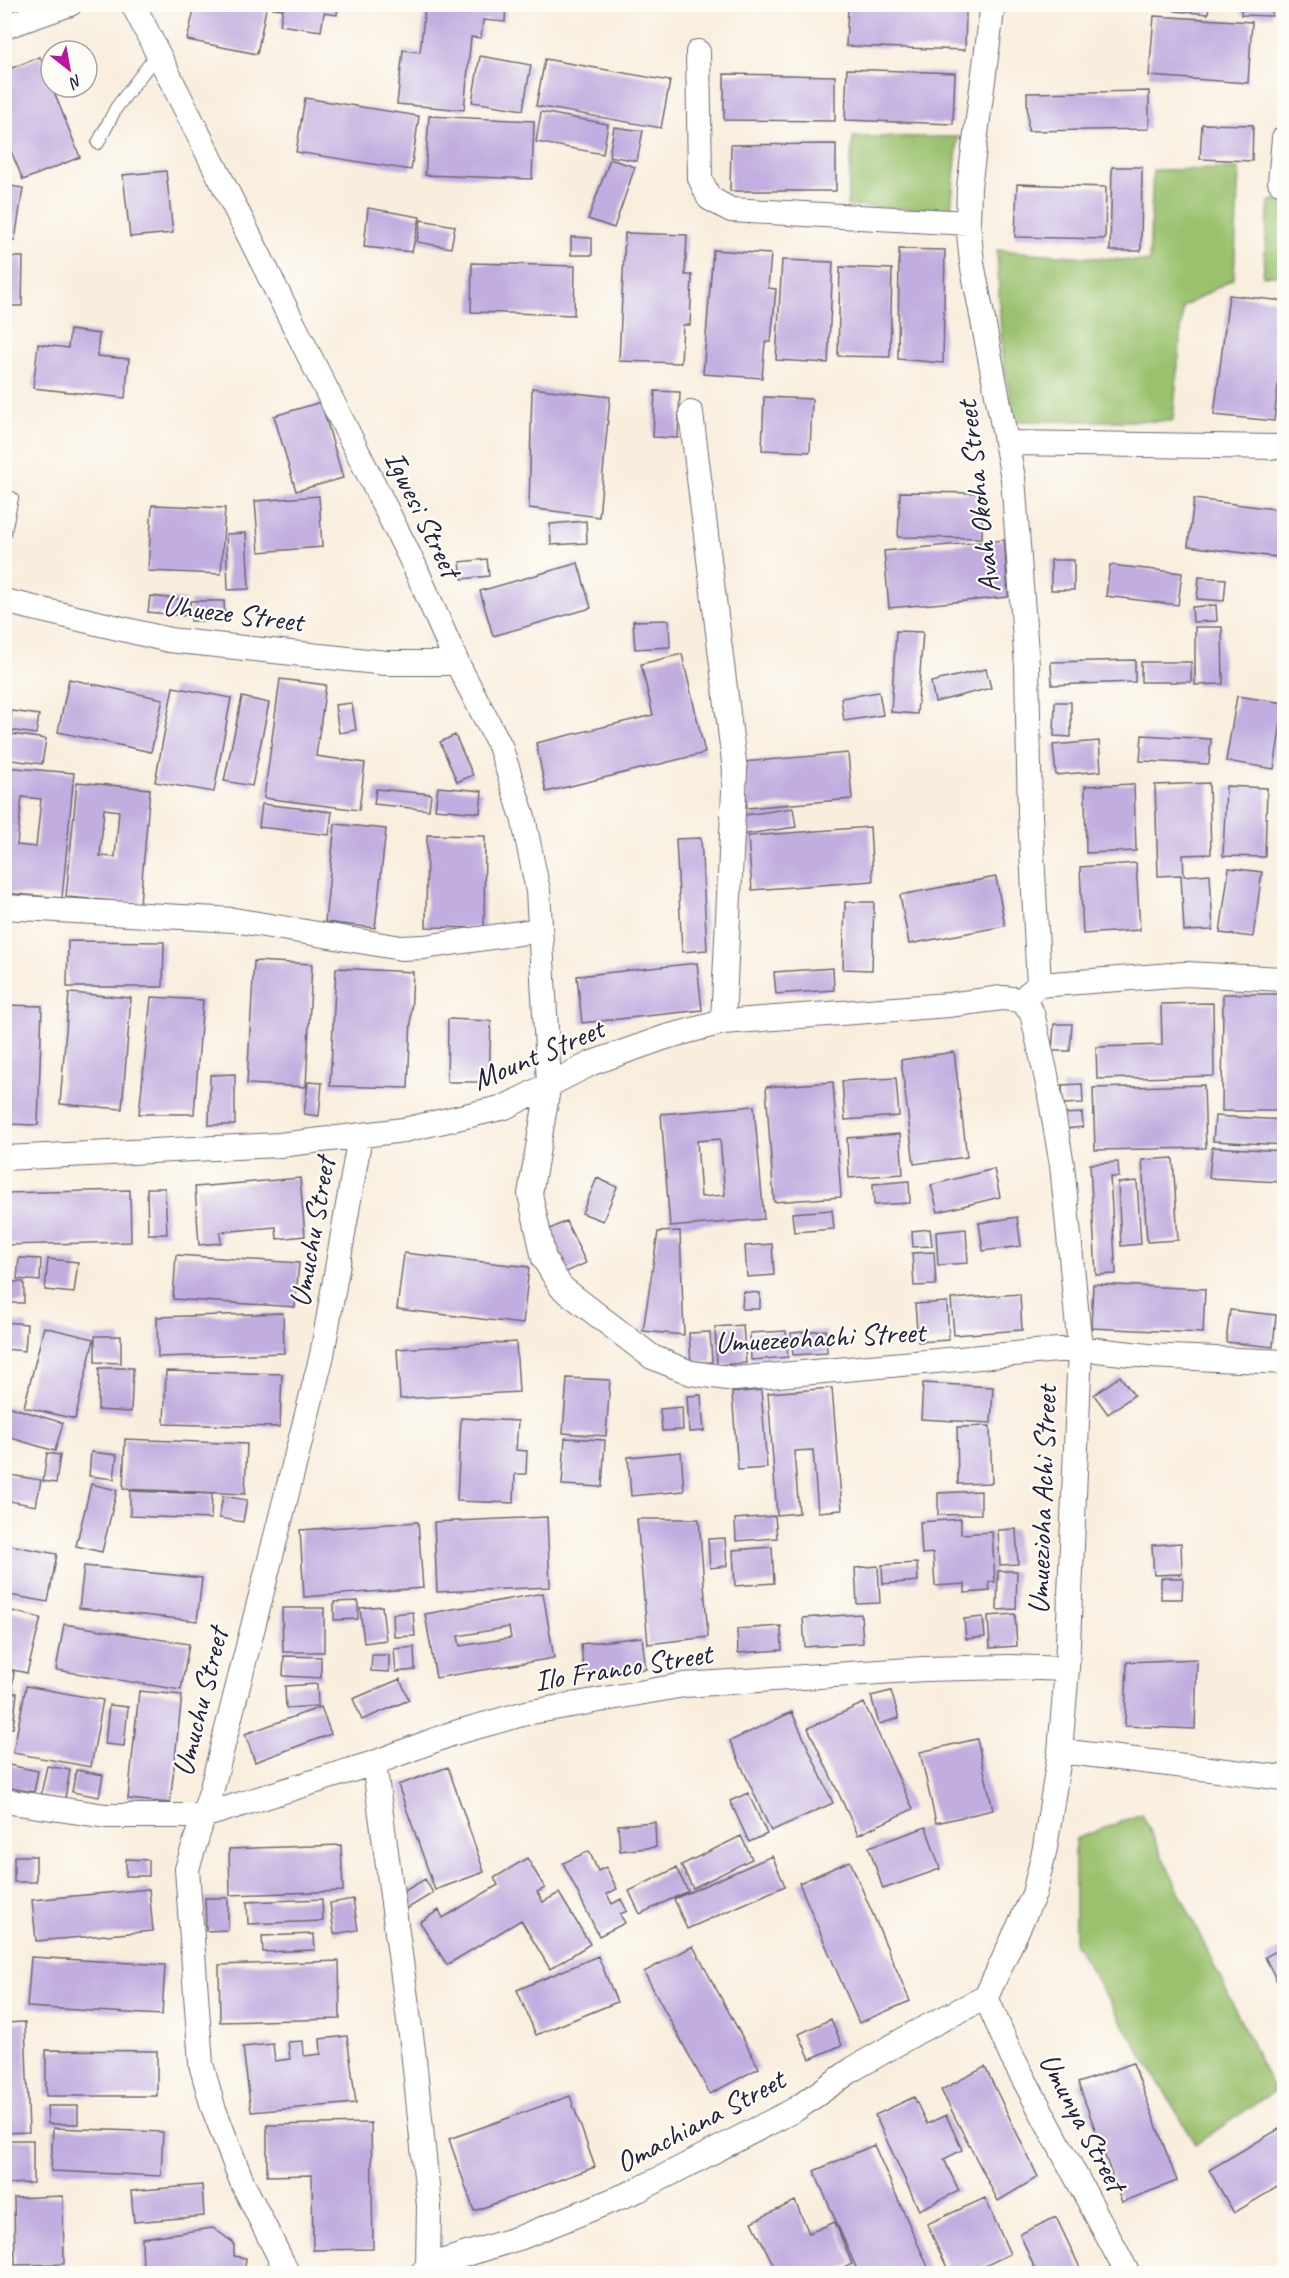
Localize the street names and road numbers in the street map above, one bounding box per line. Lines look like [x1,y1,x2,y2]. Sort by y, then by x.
street label: Avah Okoha Street [947,396,1009,595]
street label: Igwesi Street [376,445,472,587]
street label: Uhueze Street [161,586,308,641]
street label: Mount Street [467,1008,612,1099]
street label: Umuchu Street [280,1150,345,1310]
street label: Umuezeohachi Street [714,1312,929,1361]
street label: Umuezioha Achi Street [1019,1382,1065,1615]
street label: Umuchu Street [163,1620,238,1780]
street label: Ilo Franco Street [532,1634,717,1700]
street label: Umunya Street [1031,2046,1137,2201]
street label: Omachiana Street [609,2059,794,2181]

